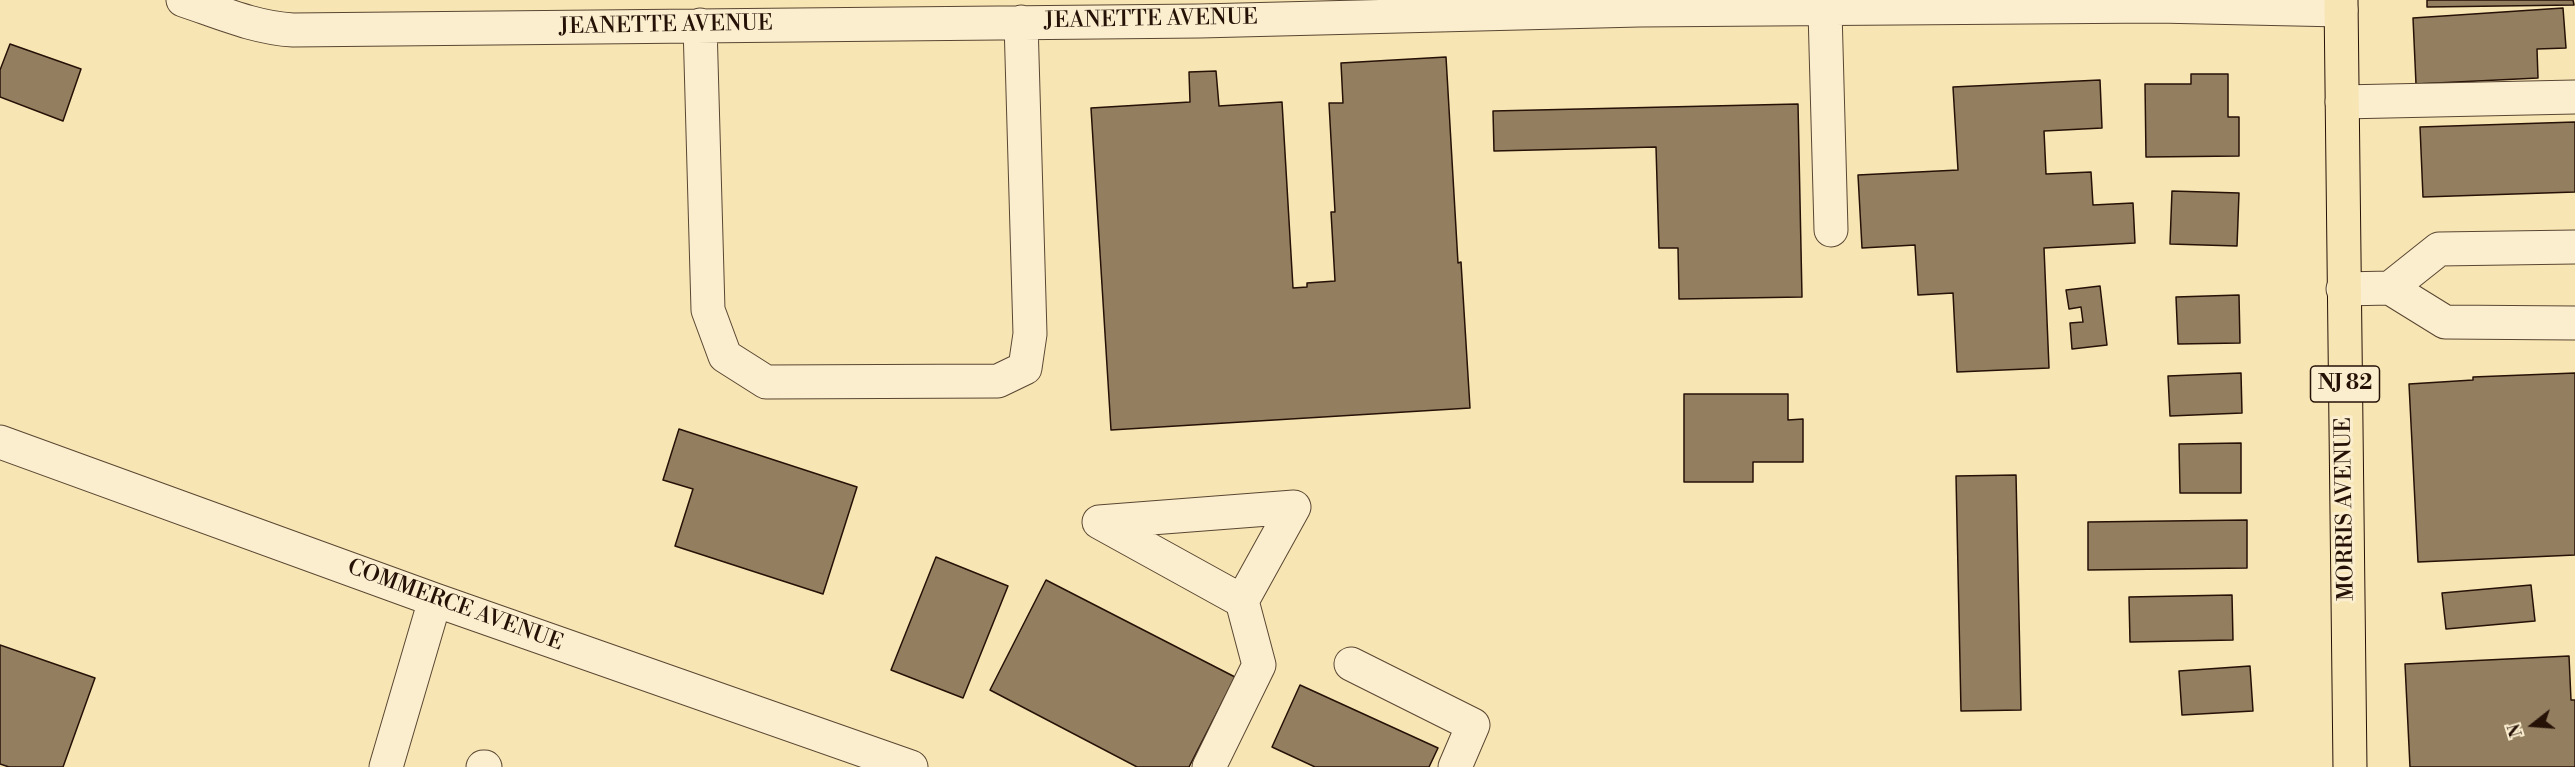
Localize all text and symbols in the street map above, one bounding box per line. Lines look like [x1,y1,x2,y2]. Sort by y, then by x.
street label: JEANETTE AVENUE [1044,5,1258,35]
street label: JEANETTE AVENUE [559,11,773,41]
road number: NJ 82 [2310,366,2380,402]
street label: MORRIS AVENUE [2331,417,2361,601]
street label: COMMERCE AVENUE [344,555,566,657]
north arrow [2503,695,2563,755]
text: N [2504,721,2527,739]

